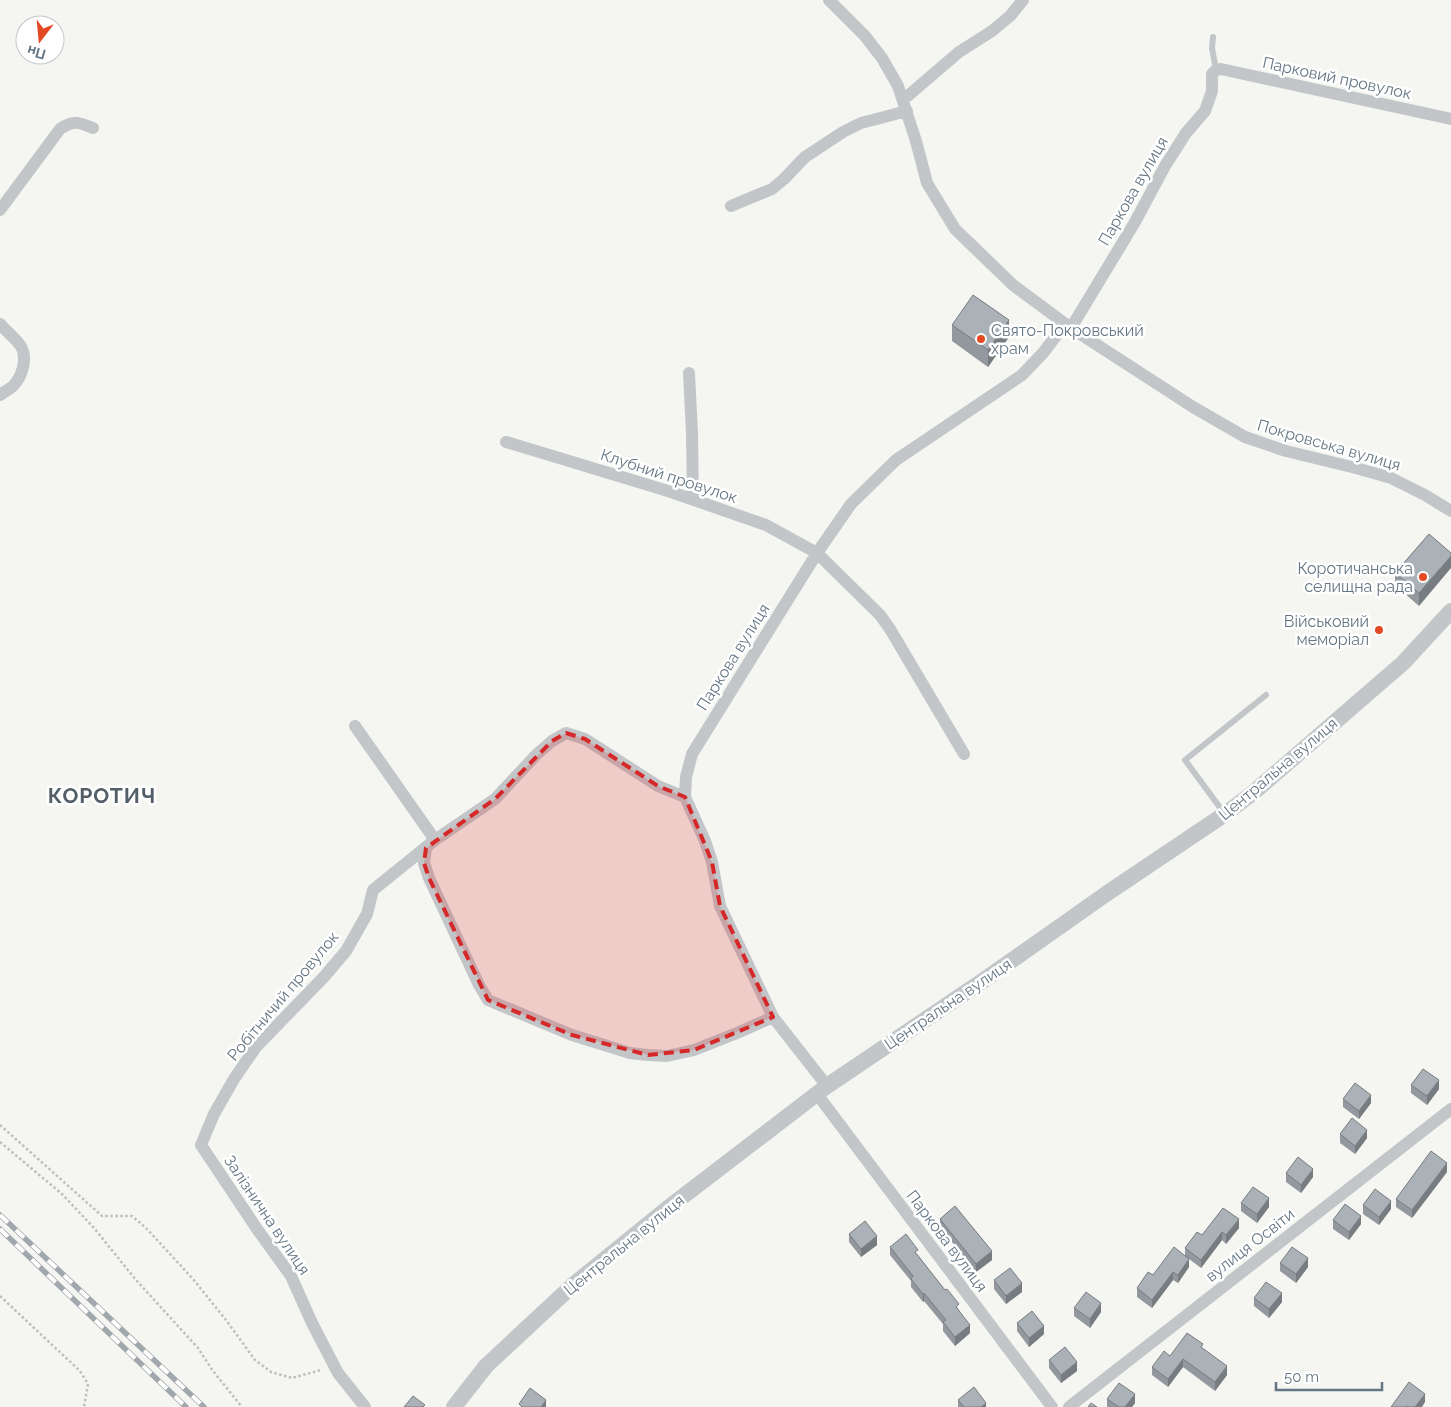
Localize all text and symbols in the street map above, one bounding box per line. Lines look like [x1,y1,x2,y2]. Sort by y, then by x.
north arrow [15,15,65,65]
text: Пн [25,42,48,63]
street label: Парковий провулок [1261,53,1413,103]
street label: Паркова вулиця [1094,133,1172,249]
place label: Свято-Покровський храм [991,321,1144,358]
marker: Свято-Покровський храм [975,333,987,345]
street label: Покровська вулиця [1255,415,1403,475]
street label: Клубний провулок [598,445,740,507]
place label: Коротичанська селищна рада [1297,559,1413,596]
marker: Коротичанська селищна рада [1417,571,1429,583]
street label: Паркова вулиця [693,600,773,714]
place label: Військовий меморіал [1284,612,1369,649]
marker: Військовий меморіал [1373,624,1385,636]
street label: Центральна вулиця [1215,714,1341,824]
district label: КОРОТИЧ [48,783,156,808]
street label: Робітничий провулок [223,927,343,1065]
street label: Центральна вулиця [881,954,1015,1054]
street label: Залізнична вулиця [220,1152,314,1278]
street label: Паркова вулиця [903,1186,991,1296]
street label: Центральна вулиця [560,1191,688,1299]
street label: вулиця Освіти [1202,1204,1298,1286]
scale bar [1276,1360,1382,1392]
text: 50 m [1284,1368,1319,1386]

